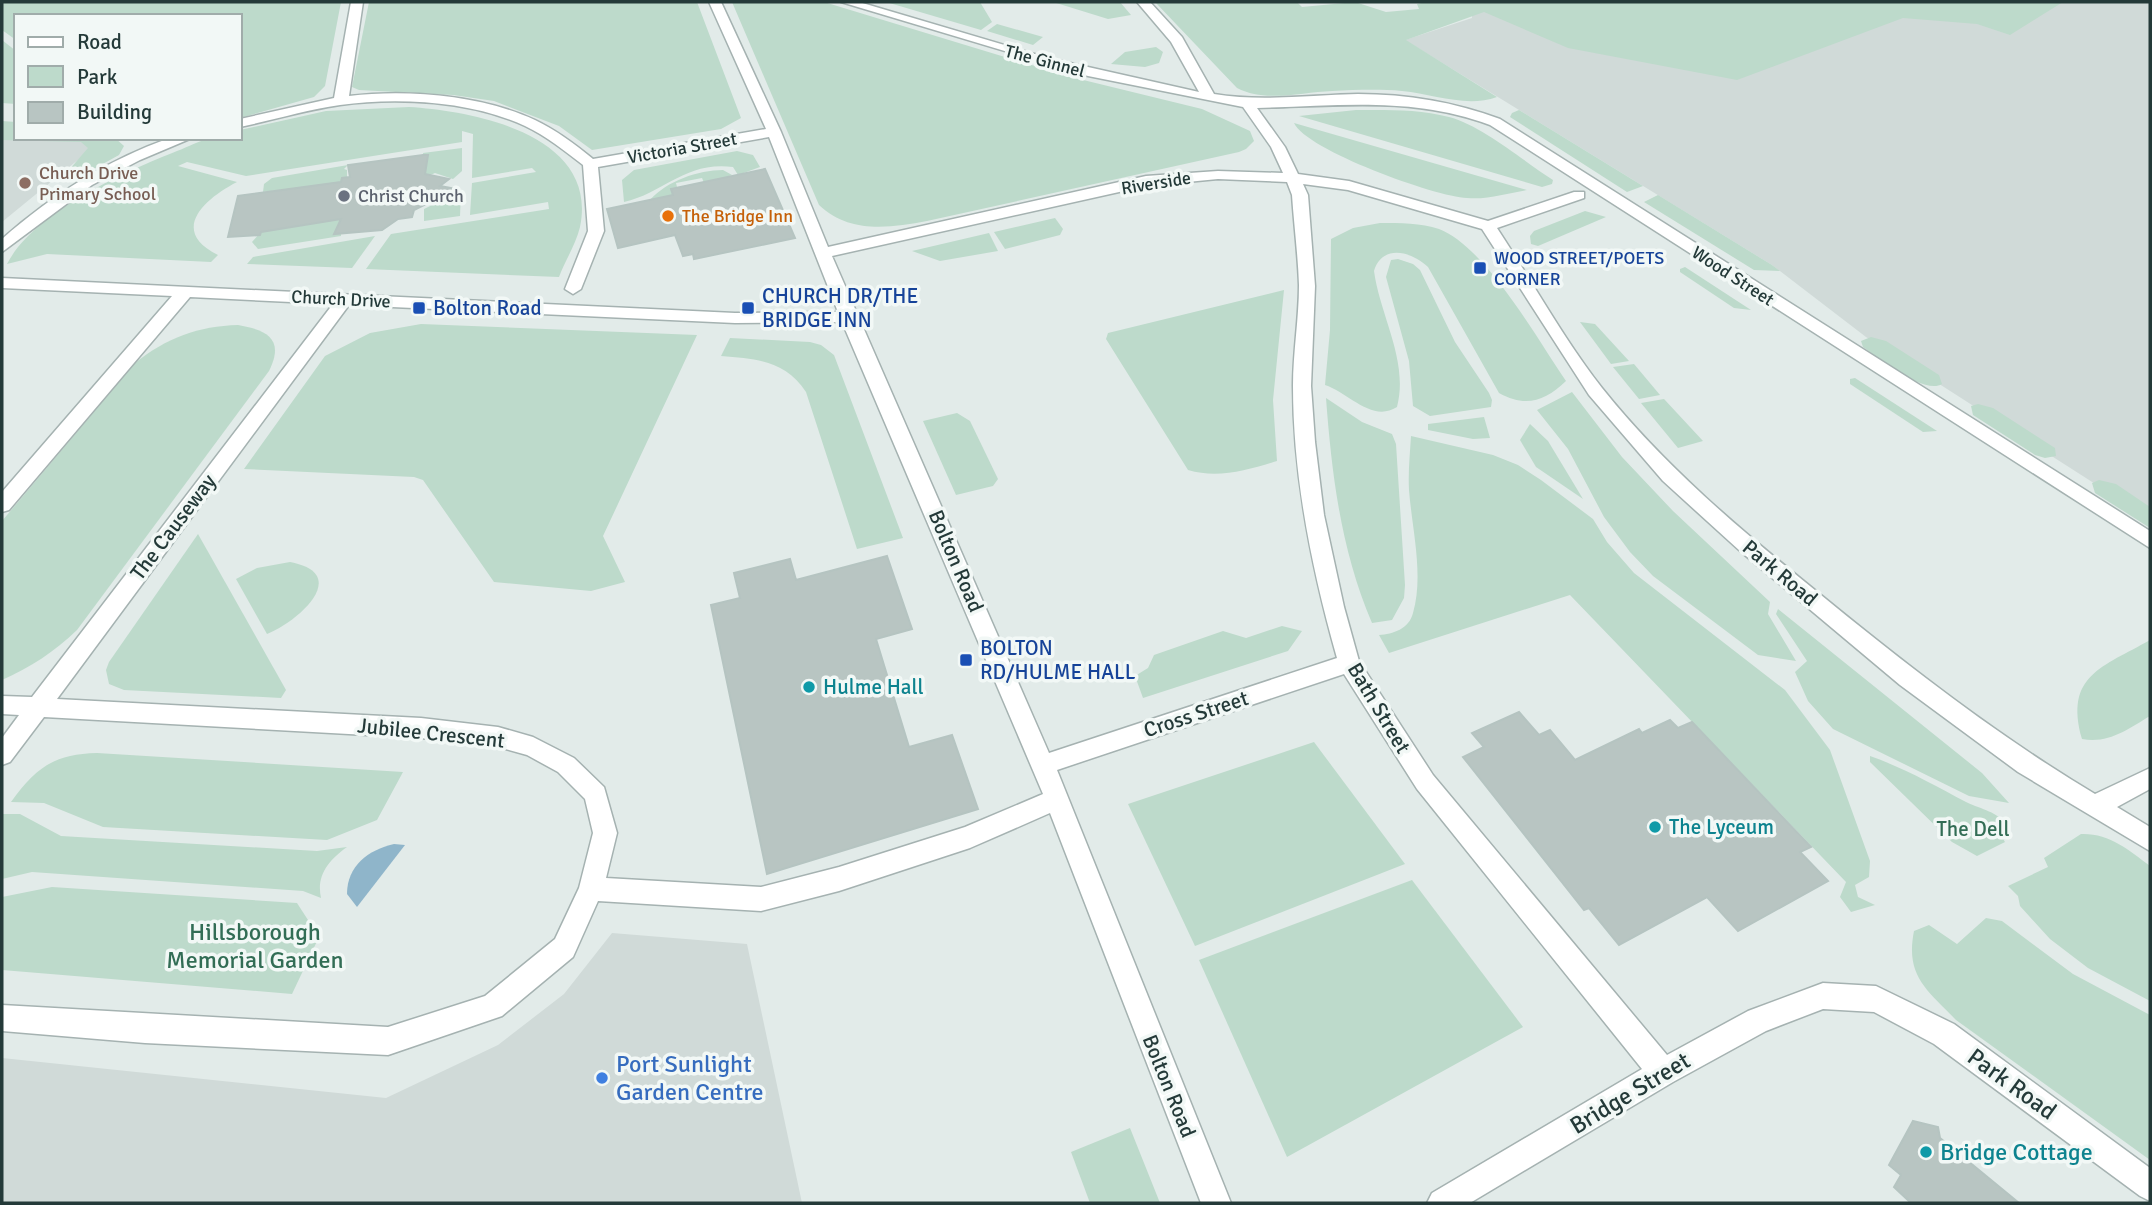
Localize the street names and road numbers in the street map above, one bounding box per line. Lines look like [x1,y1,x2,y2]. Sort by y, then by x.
street label: The Ginnel [1003,40,1087,82]
street label: Victoria Street [625,128,739,168]
street label: Riverside [1119,167,1193,199]
street label: Wood Street [1688,241,1778,311]
street label: Church Drive [291,285,391,313]
street label: The Causeway [125,469,221,585]
street label: Bolton Road [923,506,989,616]
street label: Park Road [1737,534,1823,612]
street label: Bath Street [1342,658,1416,758]
street label: Cross Street [1140,685,1252,743]
street label: Jubilee Crescent [356,712,506,754]
street label: Bolton Road [1137,1031,1201,1141]
street label: Park Road [1962,1042,2062,1126]
street label: Bridge Street [1564,1045,1696,1141]

